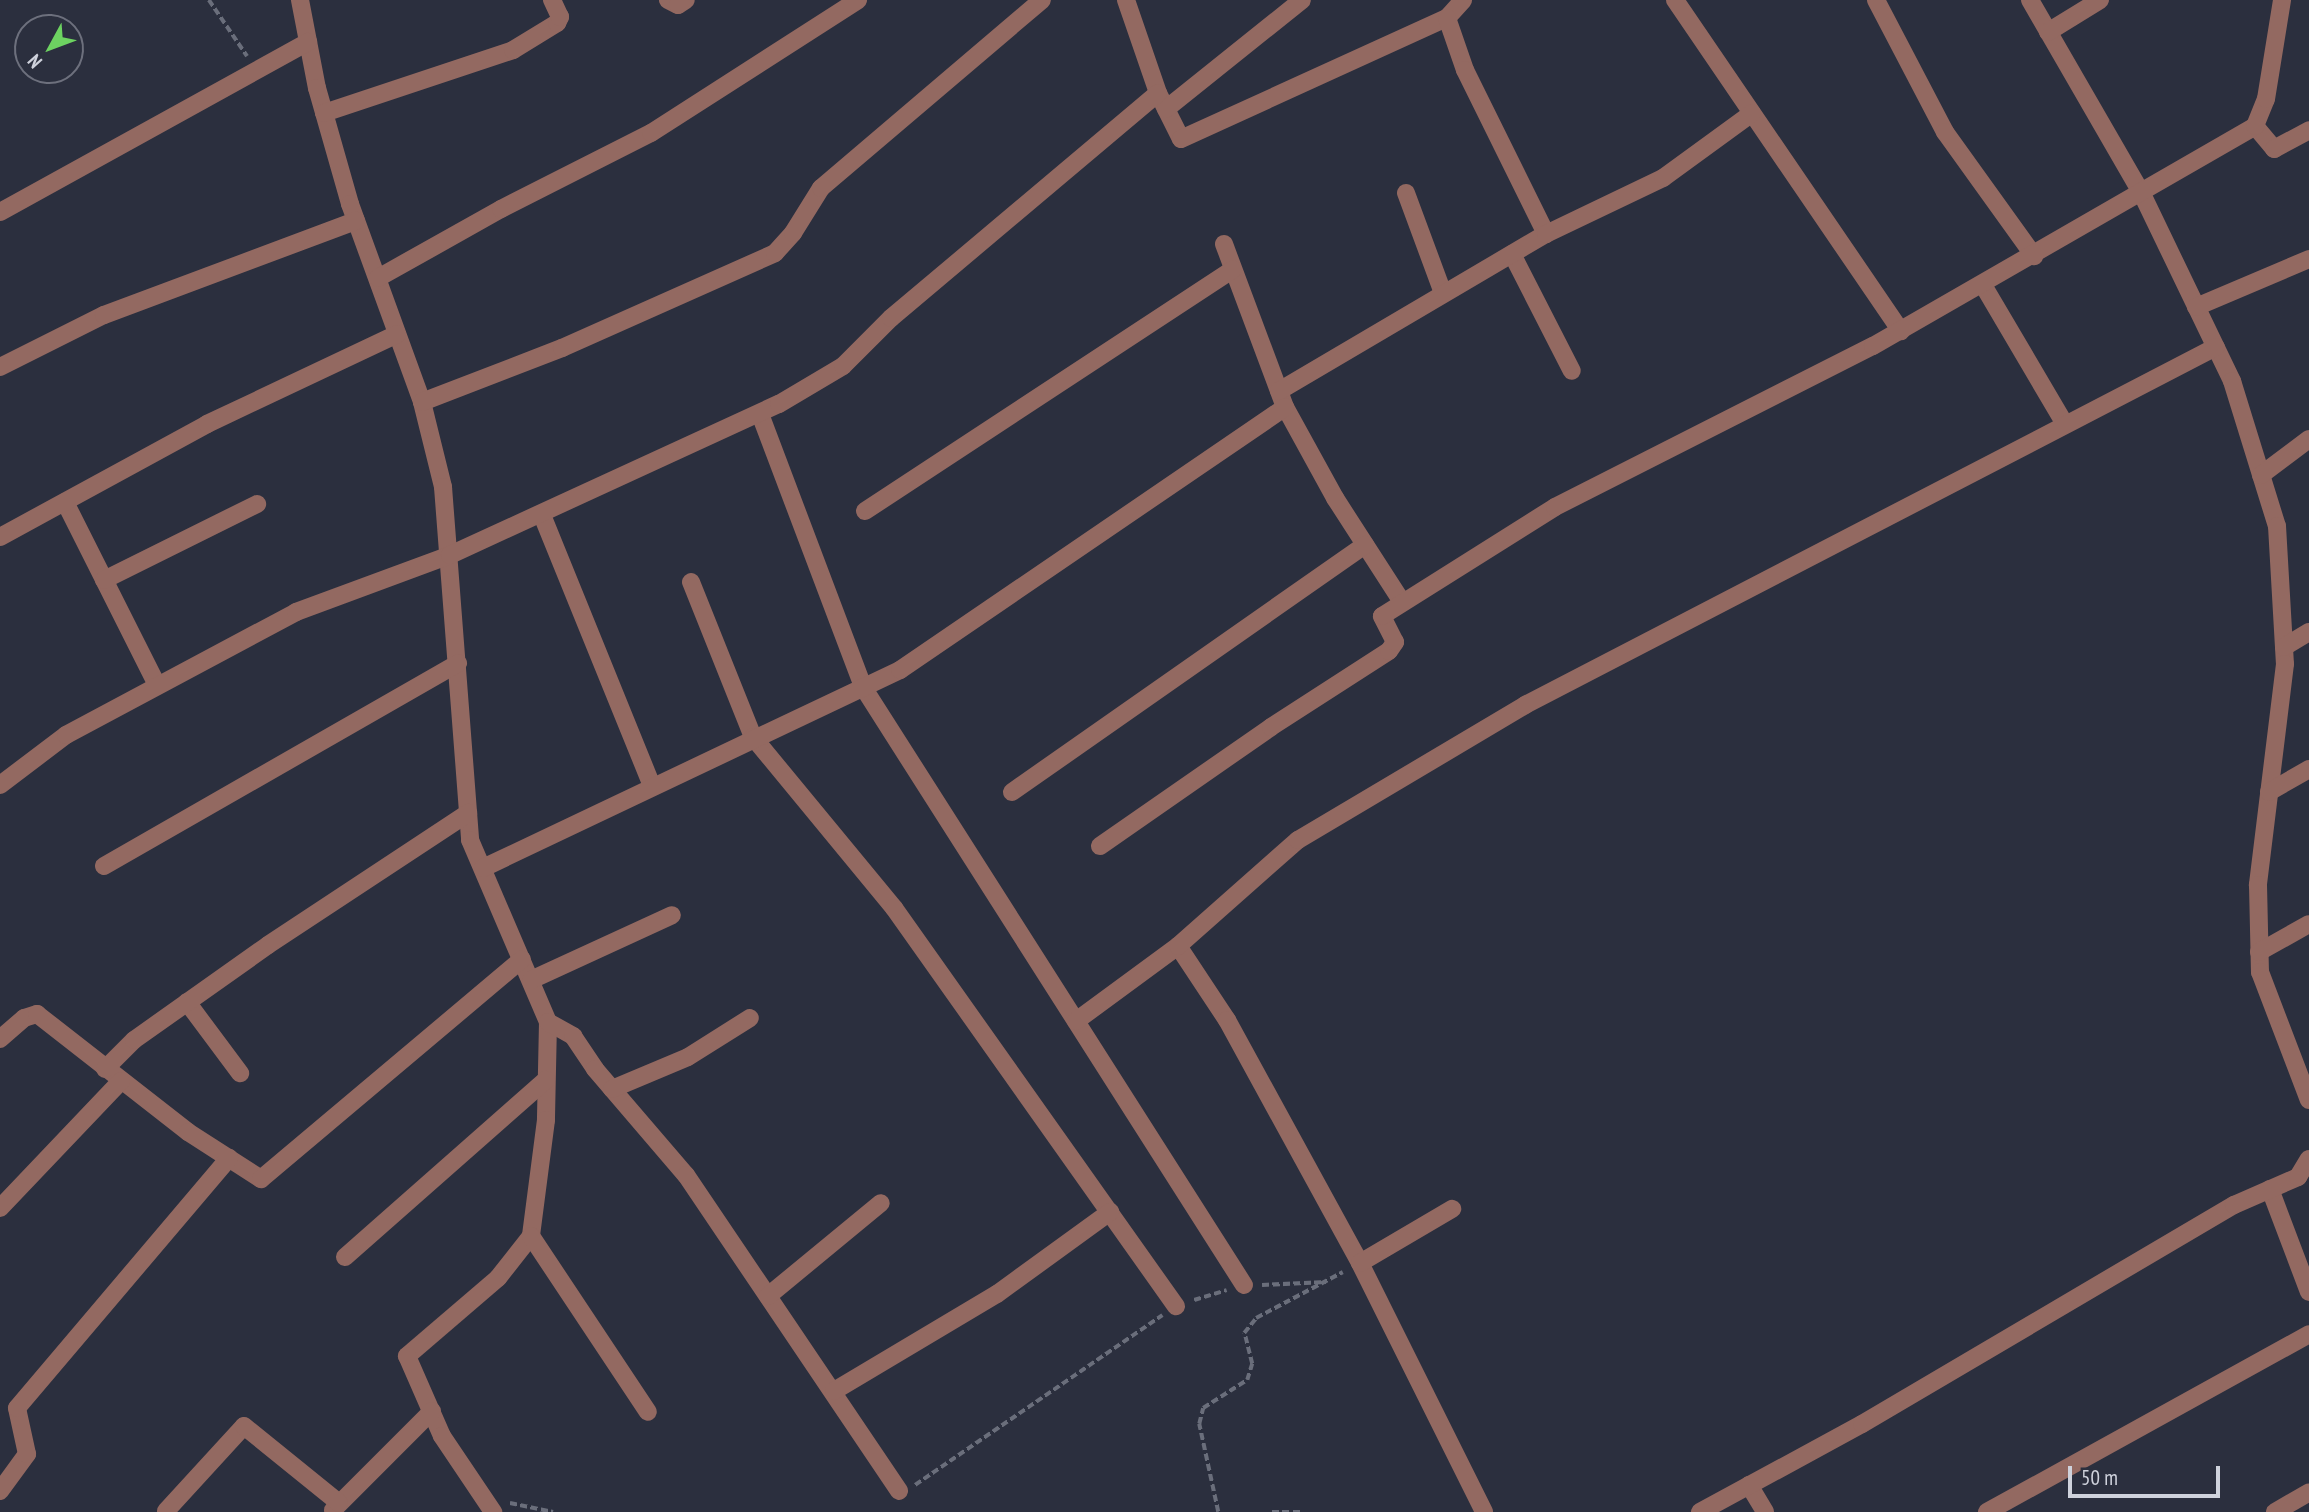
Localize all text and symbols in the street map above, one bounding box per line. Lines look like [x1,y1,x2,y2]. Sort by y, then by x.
north arrow [14,14,84,84]
text: N [22,50,47,73]
scale bar [2071,1452,2223,1496]
text: 50 m [2081,1464,2118,1491]

